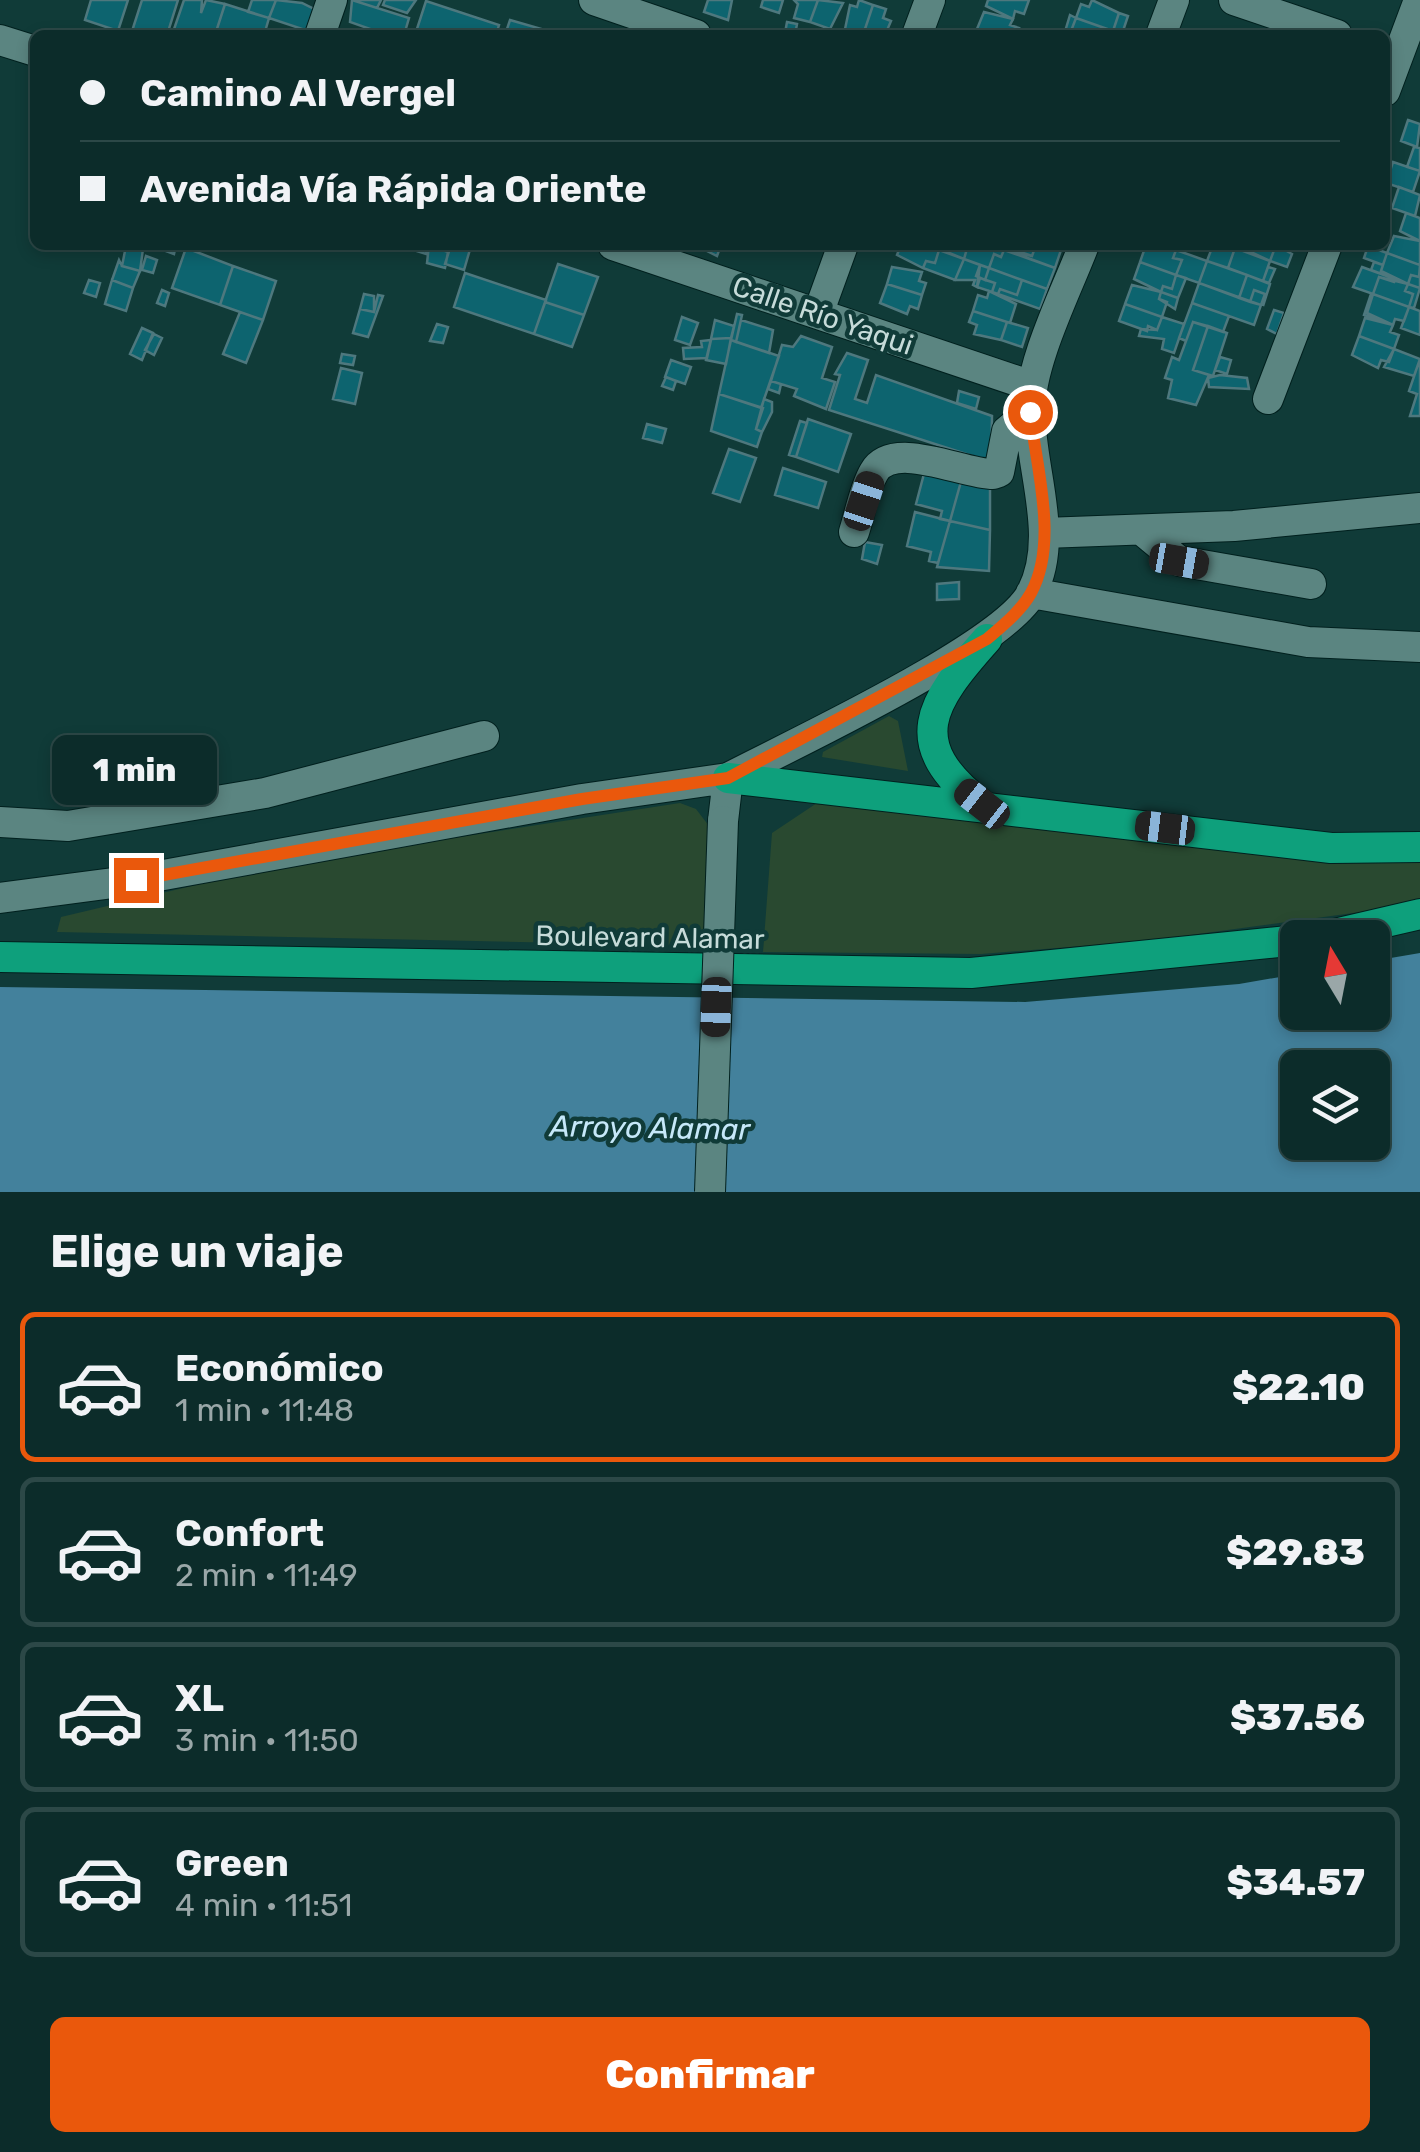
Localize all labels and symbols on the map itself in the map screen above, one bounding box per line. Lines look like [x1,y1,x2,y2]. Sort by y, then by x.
street label: Calle Río Yaqui [728,269,917,362]
route start [1008,390,1053,435]
car [840,468,888,534]
car [1147,541,1211,581]
callout: 1 min [54,735,218,805]
car [949,774,1015,834]
car [1133,809,1197,847]
route end [114,858,159,903]
street label: Boulevard Alamar [535,919,765,956]
north arrow [1280,920,1390,1030]
car [700,976,732,1038]
water label: Arroyo Alamar [548,1108,752,1148]

